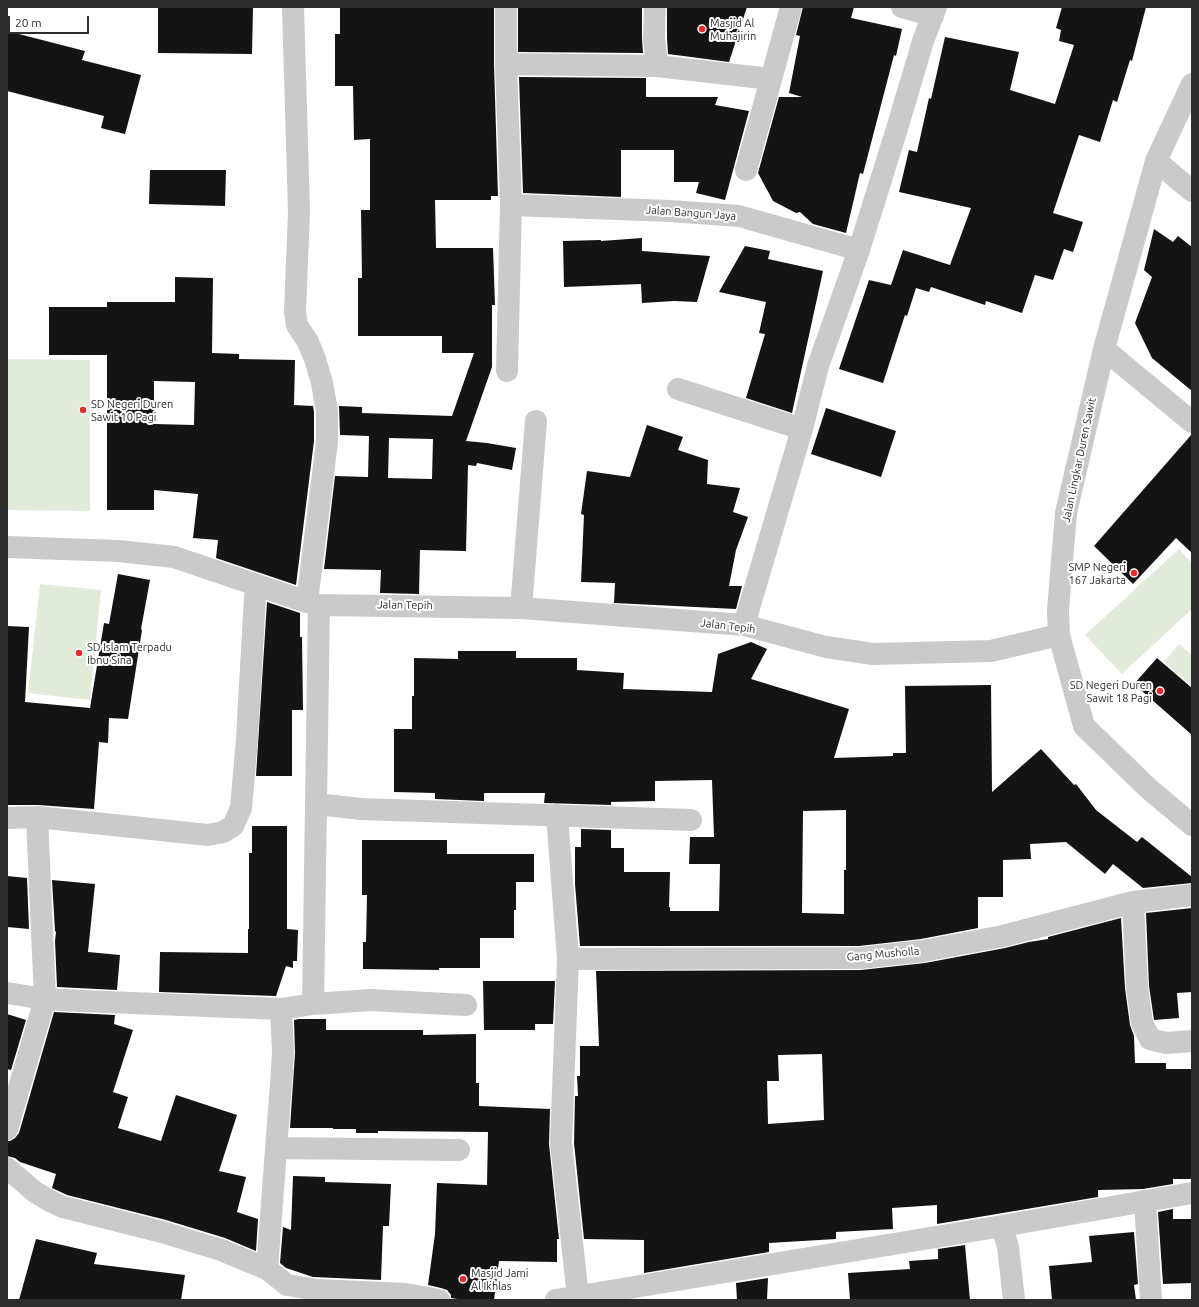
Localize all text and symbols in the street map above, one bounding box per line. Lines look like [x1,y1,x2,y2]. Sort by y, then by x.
scale bar [10,8,91,34]
text: 20 m [15,16,42,29]
place label: Masjid Al Muhajirin [710,16,756,42]
marker: Masjid Al Muhajirin [697,24,707,34]
street label: Jalan Bangun Jaya [645,203,737,223]
street label: Jalan Lingkar Duren Sawit [1059,396,1099,524]
place label: SD Negeri Duren Sawit 10 Pagi [91,397,173,423]
marker: SD Negeri Duren Sawit 10 Pagi [78,405,88,415]
place label: SMP Negeri 167 Jakarta [1068,560,1126,586]
marker: SMP Negeri 167 Jakarta [1129,568,1139,578]
street label: Jalan Tepih [377,598,433,612]
street label: Jalan Tepih [700,616,756,636]
place label: SD Islam Terpadu Ibnu Sina [87,640,172,666]
marker: SD Islam Terpadu Ibnu Sina [74,648,84,658]
place label: SD Negeri Duren Sawit 18 Pagi [1070,678,1152,704]
marker: SD Negeri Duren Sawit 18 Pagi [1155,686,1165,696]
street label: Gang Musholla [846,944,920,964]
place label: Masjid Jami Al Ikhlas [471,1266,529,1292]
marker: Masjid Jami Al Ikhlas [458,1274,468,1284]

